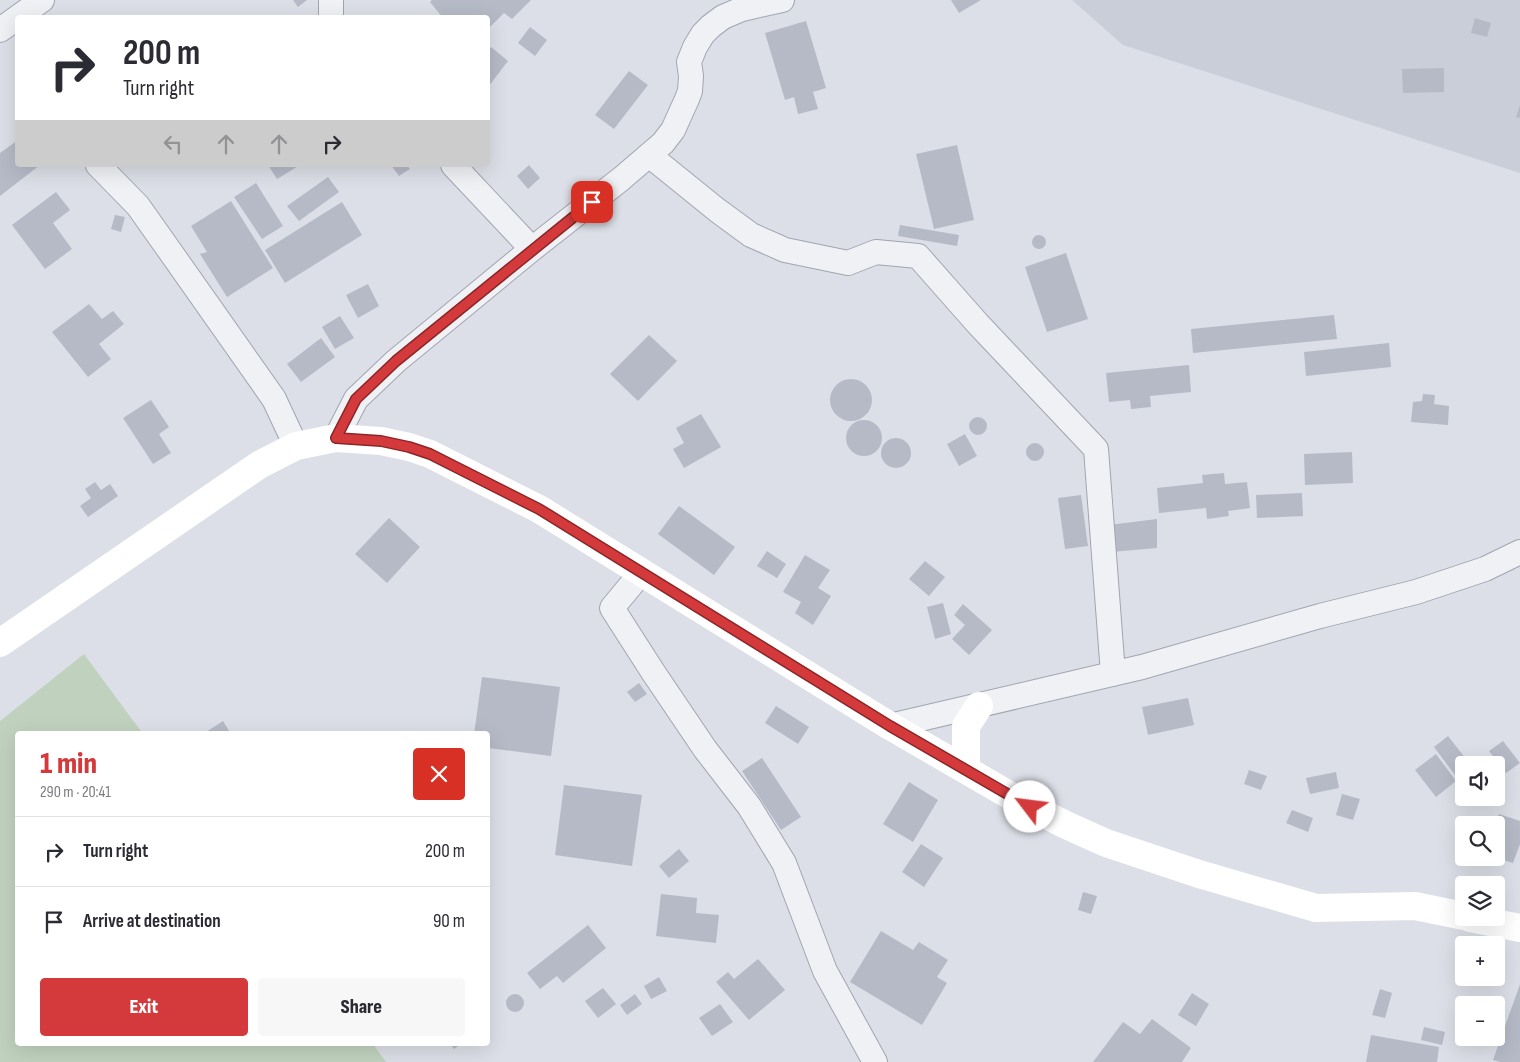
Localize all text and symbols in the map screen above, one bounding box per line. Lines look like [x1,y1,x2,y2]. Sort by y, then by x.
text: 200 m [123,32,200,75]
icon: right [40,35,105,100]
text: Turn right [123,75,194,102]
icon: left [159,130,187,158]
icon: ahead [212,130,240,158]
icon: ahead [265,130,293,158]
icon: right [318,130,346,158]
pin [571,181,613,223]
icon: arrive [578,188,606,216]
text: 1 min [40,746,97,782]
button: close [413,748,465,800]
map controls [1455,756,1505,1046]
button: sound [1455,756,1505,806]
position arrow [1003,780,1055,832]
text: 290 m · 20:41 [40,783,111,802]
button: search [1455,816,1505,866]
icon: right [40,838,68,866]
text: Turn right [83,840,148,863]
text: 200 m [425,840,465,863]
button: layers [1455,876,1505,926]
icon: arrive [40,908,68,936]
text: Arrive at destination [83,910,221,933]
text: 90 m [433,910,465,933]
button: + [1455,936,1505,986]
button: Exit [40,978,248,1036]
button: Share [258,978,465,1036]
button: − [1455,996,1505,1046]

